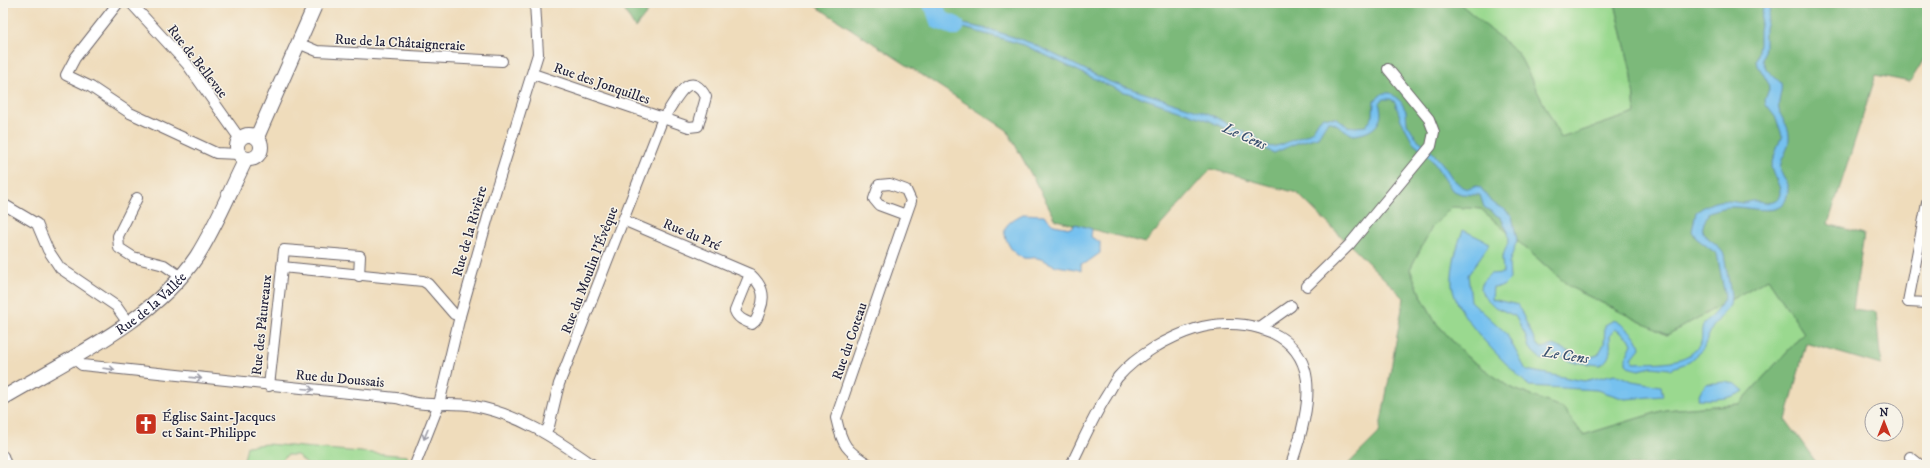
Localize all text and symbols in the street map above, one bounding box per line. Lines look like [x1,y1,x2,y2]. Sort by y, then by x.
street label: Rue de Bellevue [163,21,232,102]
street label: Rue de la Châtaigneraie [334,31,466,55]
street label: Rue des Jonquilles [551,59,653,109]
water label: Le Cens [1219,118,1270,155]
street label: Rue de la Rivière [448,184,492,279]
street label: Rue du Moulin l'Évêque [557,204,623,336]
street label: Rue du Pré [660,215,723,255]
street label: Rue de la Vallée [112,269,191,339]
street label: Rue des Pâtureaux [248,274,276,376]
street label: Rue du Coteau [828,300,872,382]
water label: Le Cens [1541,342,1591,369]
one-way arrow [102,365,115,372]
street label: Rue du Doussais [295,366,385,392]
one-way arrow [189,374,202,381]
one-way arrow [301,386,314,393]
north arrow [1864,402,1904,442]
text: N [1879,406,1889,420]
place label: Église Saint-Jacques et Saint-Philippe [162,408,276,442]
church icon: Église Saint-Jacques et Saint-Philippe [133,411,159,437]
one-way arrow [422,428,430,440]

